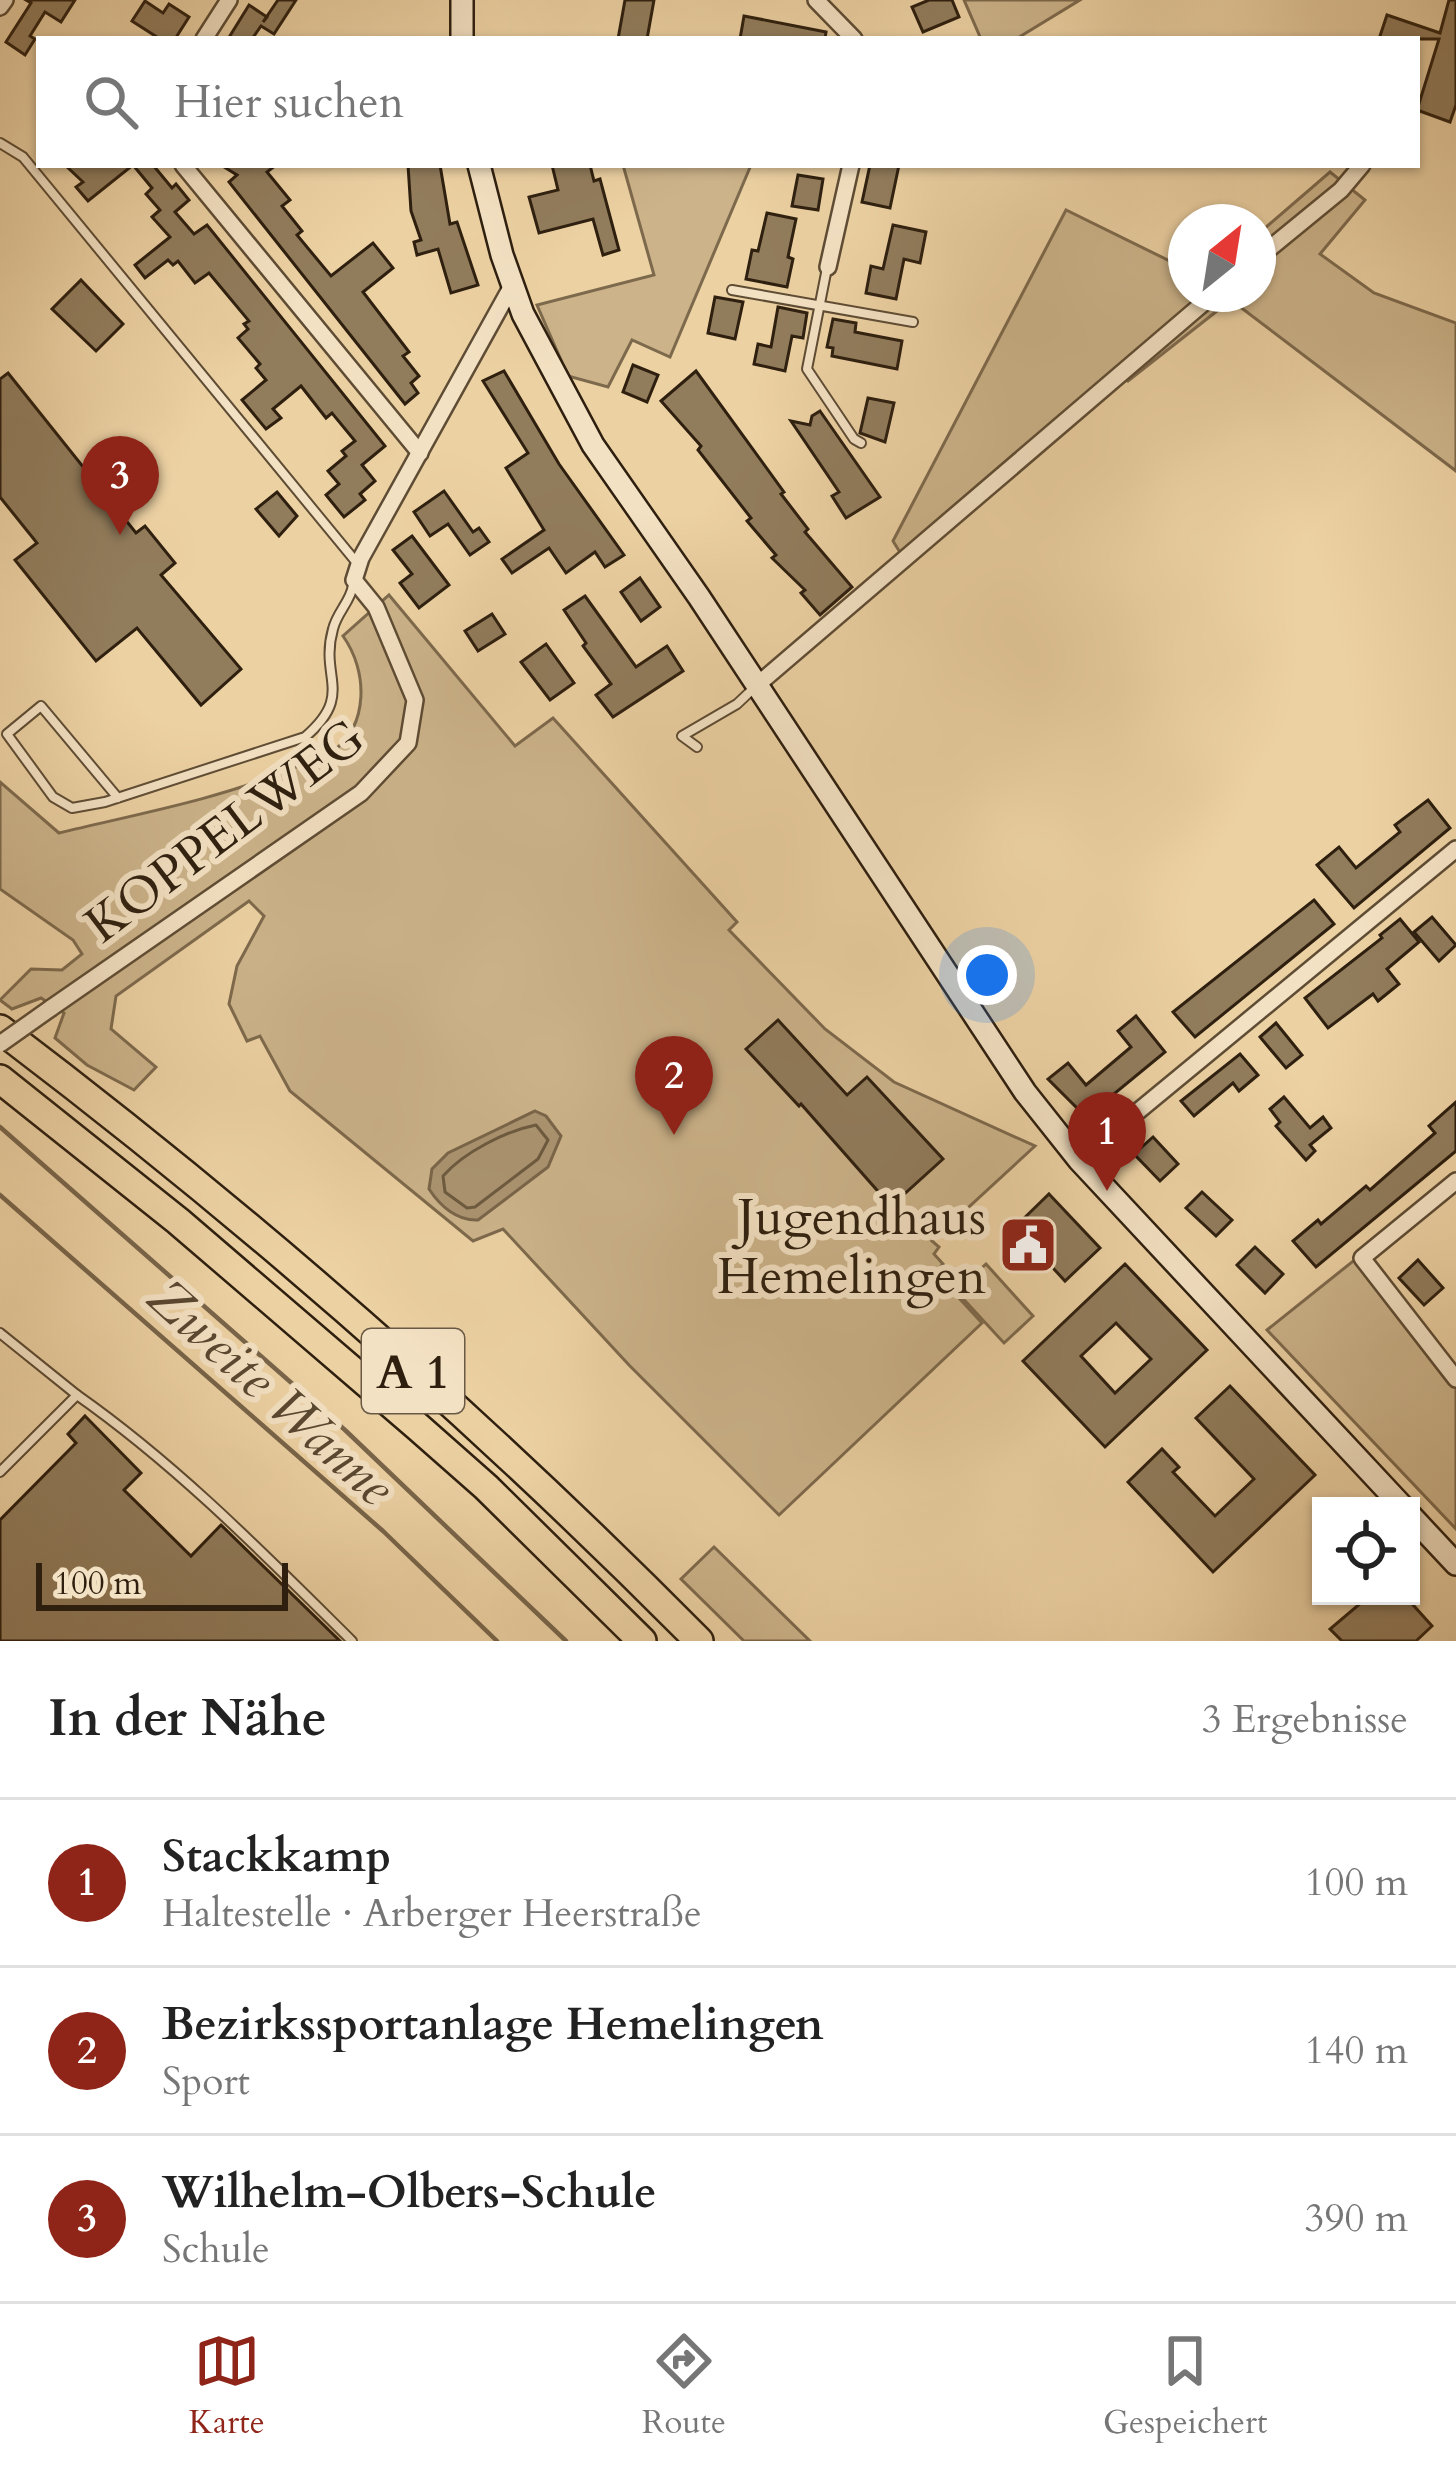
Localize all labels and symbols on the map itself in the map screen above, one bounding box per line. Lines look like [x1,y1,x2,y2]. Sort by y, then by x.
north arrow [1168,204,1276,312]
pin: 3 [81,436,159,535]
street label: KOPPELWEG [71,703,379,960]
your location [957,945,1017,1005]
pin: 2 [635,1036,713,1135]
pin: 1 [1068,1092,1146,1191]
place label: Jugendhaus Hemelingen [717,1183,986,1312]
public building icon: Jugendhaus Hemelingen [997,1214,1059,1276]
water label: Zweite Wanne [131,1263,410,1524]
road number: A 1 [362,1329,464,1413]
scale bar [36,1557,288,1610]

